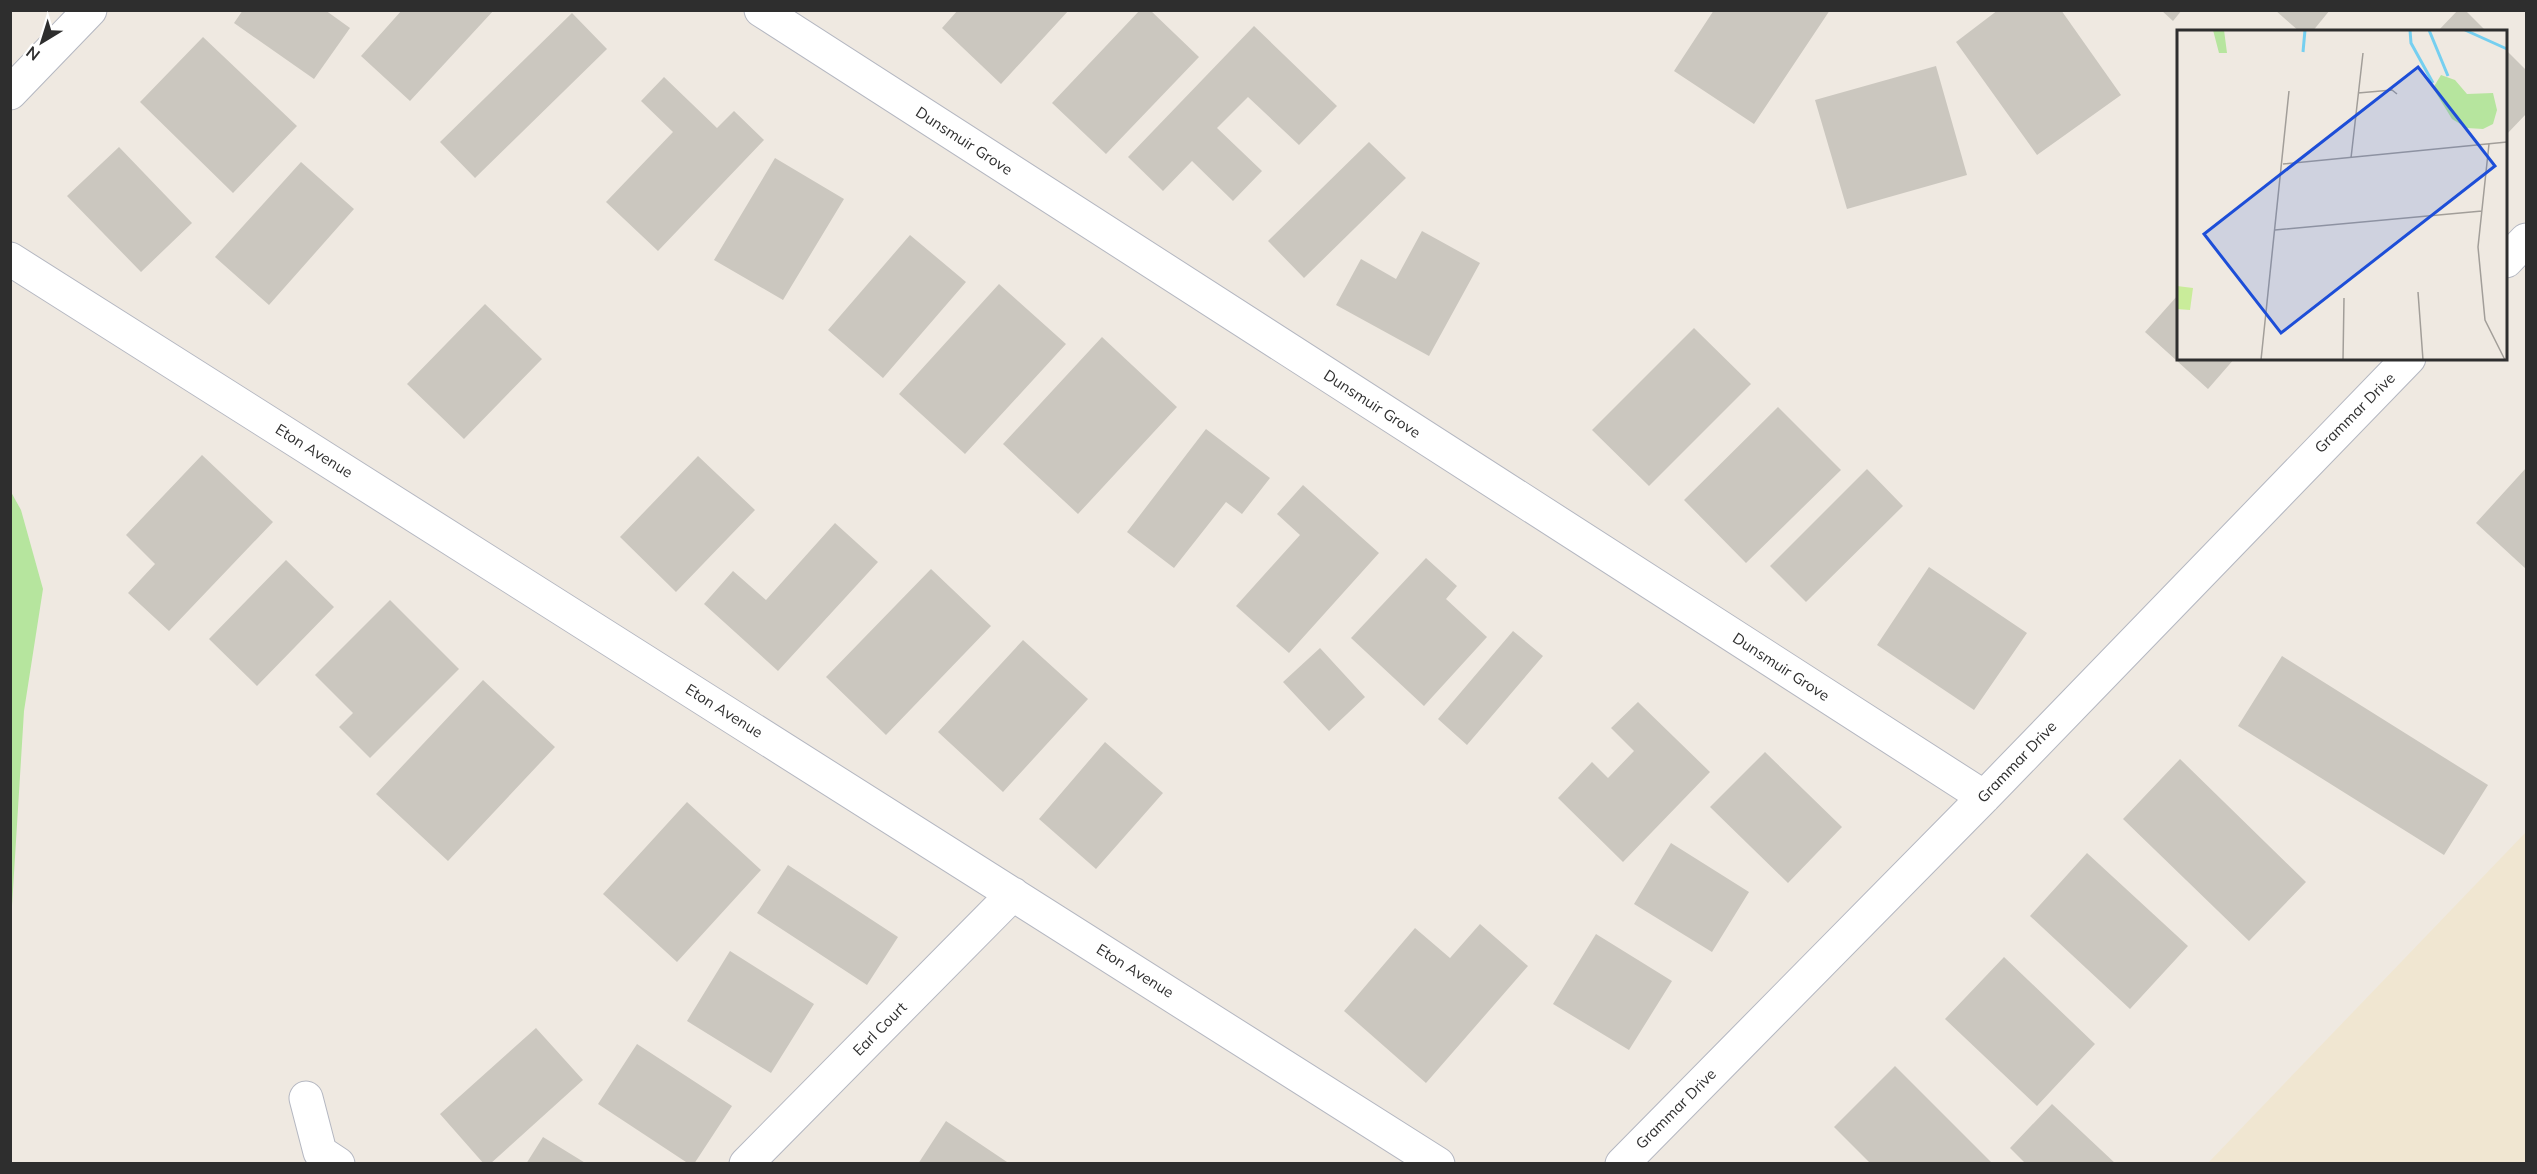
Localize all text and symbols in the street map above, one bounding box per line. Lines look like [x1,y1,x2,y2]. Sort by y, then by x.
north arrow [12,12,72,72]
inset map [2177,30,2507,360]
text: N [22,42,44,65]
street label: Dunsmuir Grove [912,102,1016,179]
street label: Dunsmuir Grove [1320,365,1424,442]
street label: Grammar Drive [2310,368,2399,457]
street label: Eton Avenue [272,419,356,482]
street label: Dunsmuir Grove [1729,628,1833,705]
street label: Eton Avenue [682,679,766,742]
street label: Grammar Drive [1973,717,2060,806]
street label: Eton Avenue [1093,939,1177,1002]
street label: Earl Court [849,998,911,1060]
street label: Grammar Drive [1631,1064,1720,1153]

